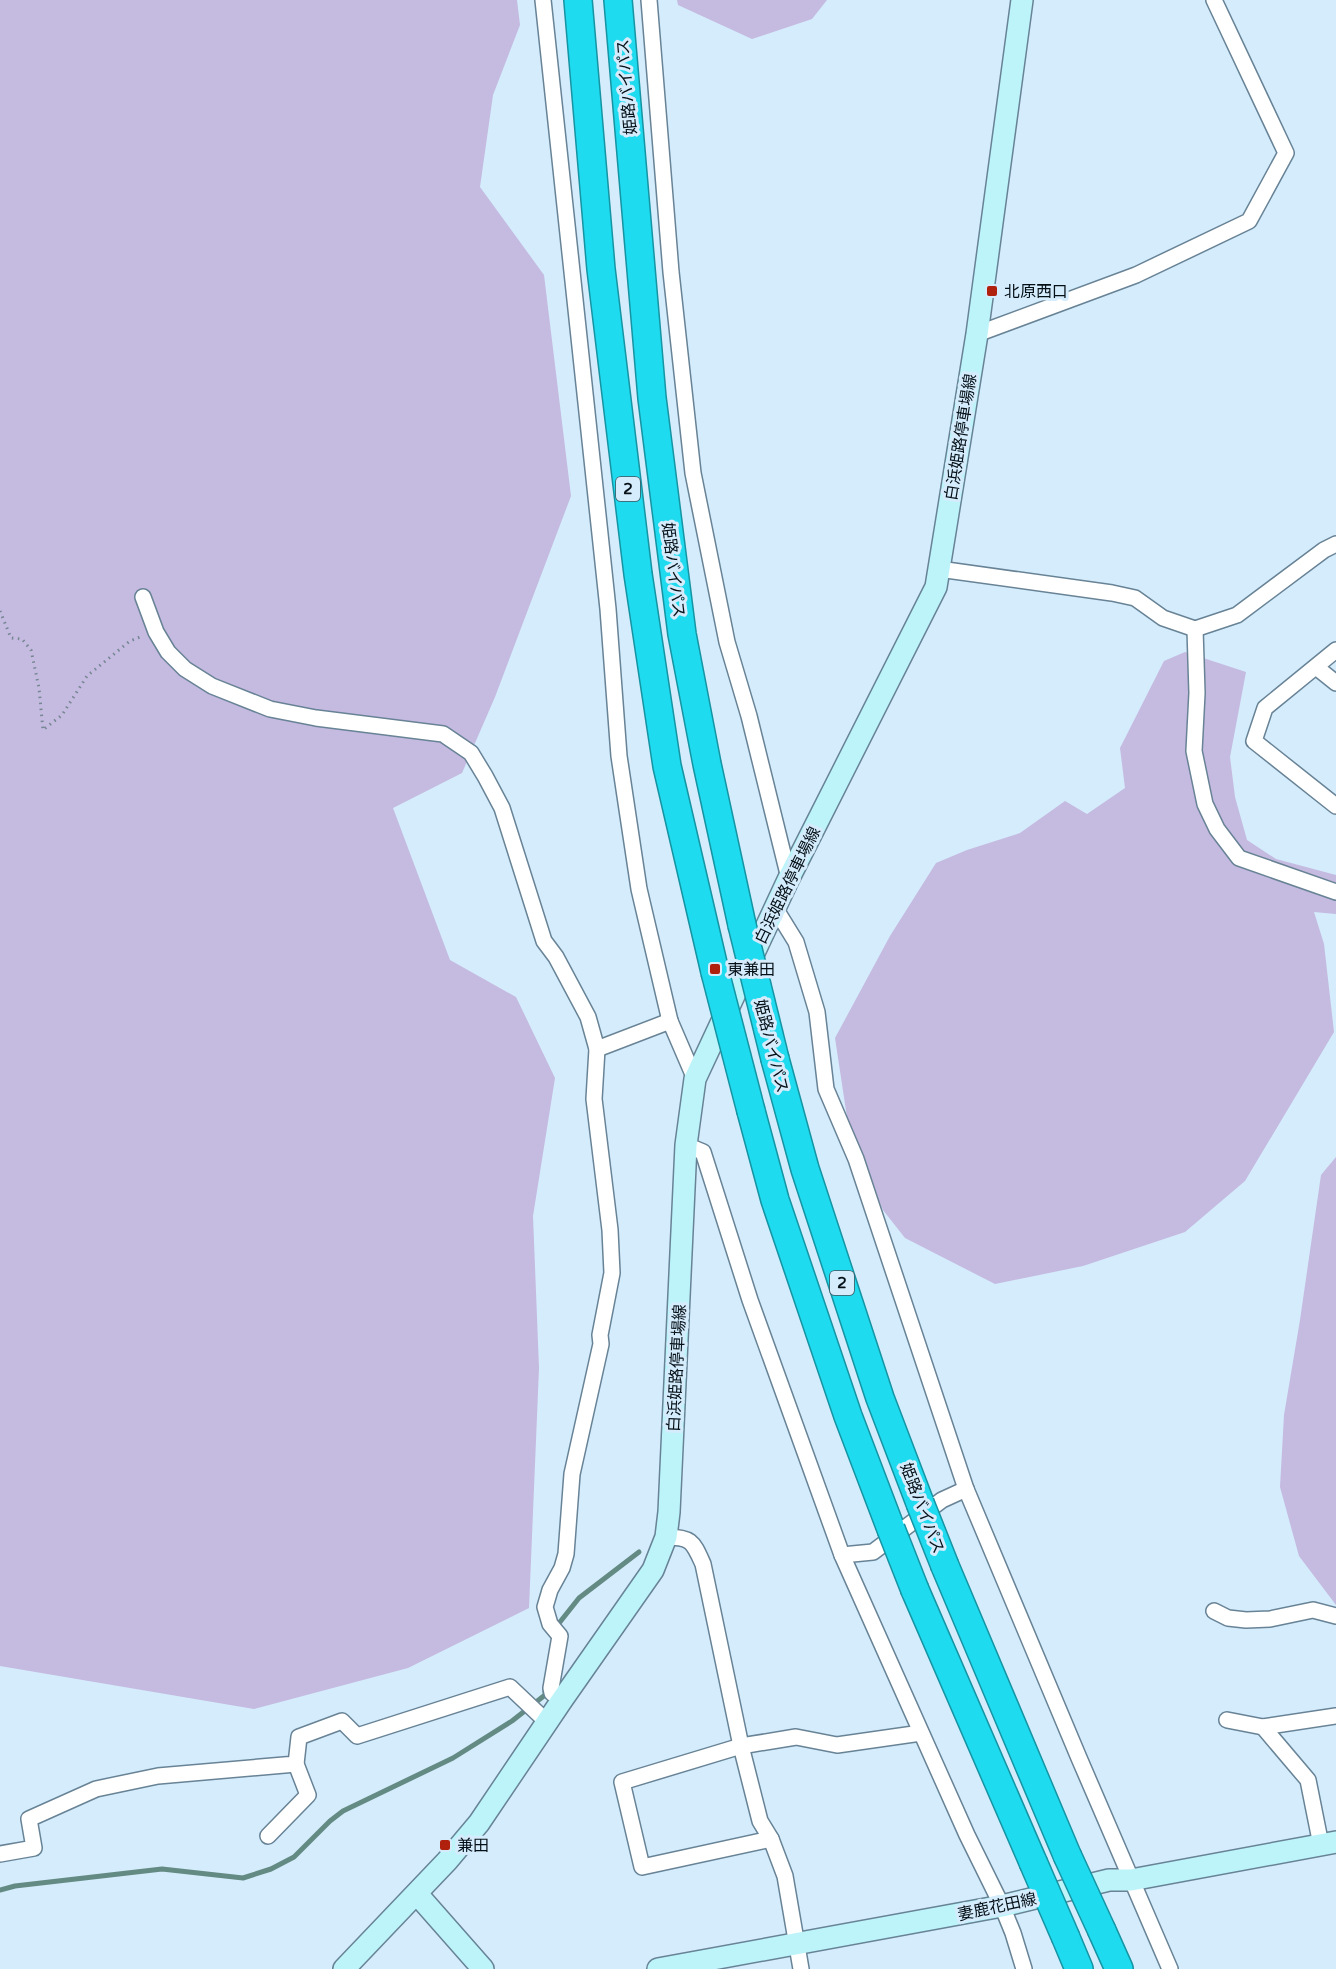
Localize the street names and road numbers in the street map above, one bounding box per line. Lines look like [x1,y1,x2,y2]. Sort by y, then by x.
street label: 姫路バイパス [613,38,641,135]
street label: 白浜姫路停車場線 [941,372,981,502]
road number: 2 [616,477,640,501]
street label: 姫路バイパス [657,521,689,619]
street label: 白浜姫路停車場線 [751,824,825,947]
street label: 姫路バイパス [750,997,792,1095]
road number: 2 [830,1271,854,1295]
street label: 白浜姫路停車場線 [664,1304,690,1432]
street label: 姫路バイパス [896,1460,949,1557]
street label: 妻鹿花田線 [956,1889,1038,1925]

